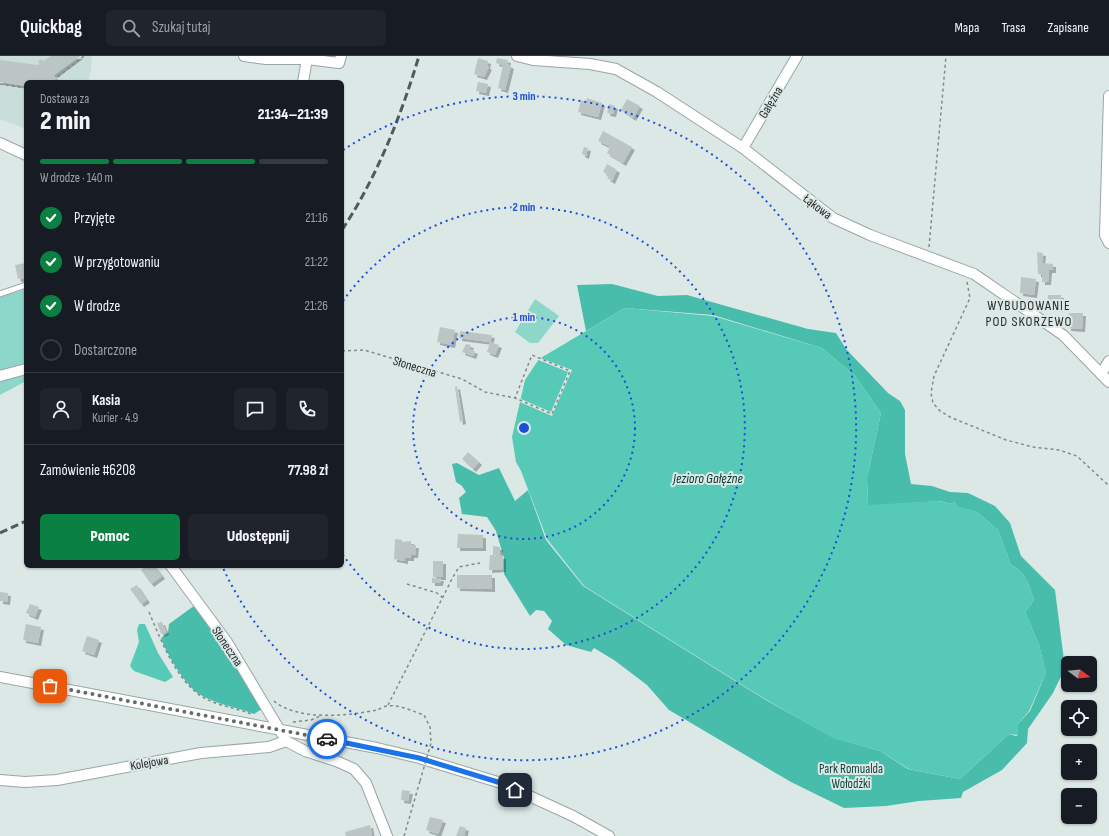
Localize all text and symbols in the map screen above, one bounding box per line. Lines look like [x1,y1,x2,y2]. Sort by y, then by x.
search box [106,10,386,46]
text: Quickbag [20,16,82,39]
icon: search [120,17,142,39]
text: Szukaj tutaj [152,18,210,37]
text: Mapa [954,19,979,36]
text: Trasa [1001,19,1026,36]
text: Zapisane [1048,19,1089,36]
street label: Gałęźna [755,84,787,121]
text: 3 min [513,89,535,104]
text: Dostawa za [40,91,89,107]
text: 21:34–21:39 [258,105,328,124]
text: 2 min [40,106,90,137]
text: W drodze · 140 m [40,170,113,186]
street label: Łąkowa [799,190,835,223]
text: 2 min [513,200,535,215]
icon: check [40,207,62,229]
text: Przyjęte [74,209,115,228]
text: 21:16 [305,210,328,226]
icon: check [40,251,62,273]
text: W przygotowaniu [74,253,160,272]
text: 21:22 [305,254,328,270]
icon: check [40,295,62,317]
text: W drodze [74,297,120,316]
district label: WYBUDOWANIE POD SKORZEWO [986,297,1072,330]
text: 21:26 [305,298,328,314]
text: 1 min [513,310,535,325]
text: Dostarczone [74,341,137,360]
street label: Słoneczna [391,353,438,381]
button: person [40,388,82,430]
button: chat [234,388,276,430]
button: phone [286,388,328,430]
text: Kasia [92,391,120,410]
text: Kurier · 4.9 [92,410,138,426]
centre of rings [517,421,531,435]
text: Zamówienie #6208 [40,461,135,480]
text: 77.98 zł [288,461,328,480]
water label: Jezioro Gałęźne [672,470,743,487]
button: Pomoc [40,514,180,560]
button: Udostępnij [188,514,328,560]
street label: Słoneczna [208,624,246,669]
north arrow [1061,656,1097,692]
map controls [1061,656,1097,824]
pin [33,669,67,703]
icon: bag [39,675,61,697]
button: locate [1061,700,1097,736]
courier [307,719,347,759]
icon: car [316,728,338,750]
button: + [1061,744,1097,780]
street label: Kolejowa [129,752,170,774]
park label: Park Romualda Wołodźki [819,761,883,792]
pin [498,773,532,807]
icon: home [504,779,526,801]
button: − [1061,788,1097,824]

